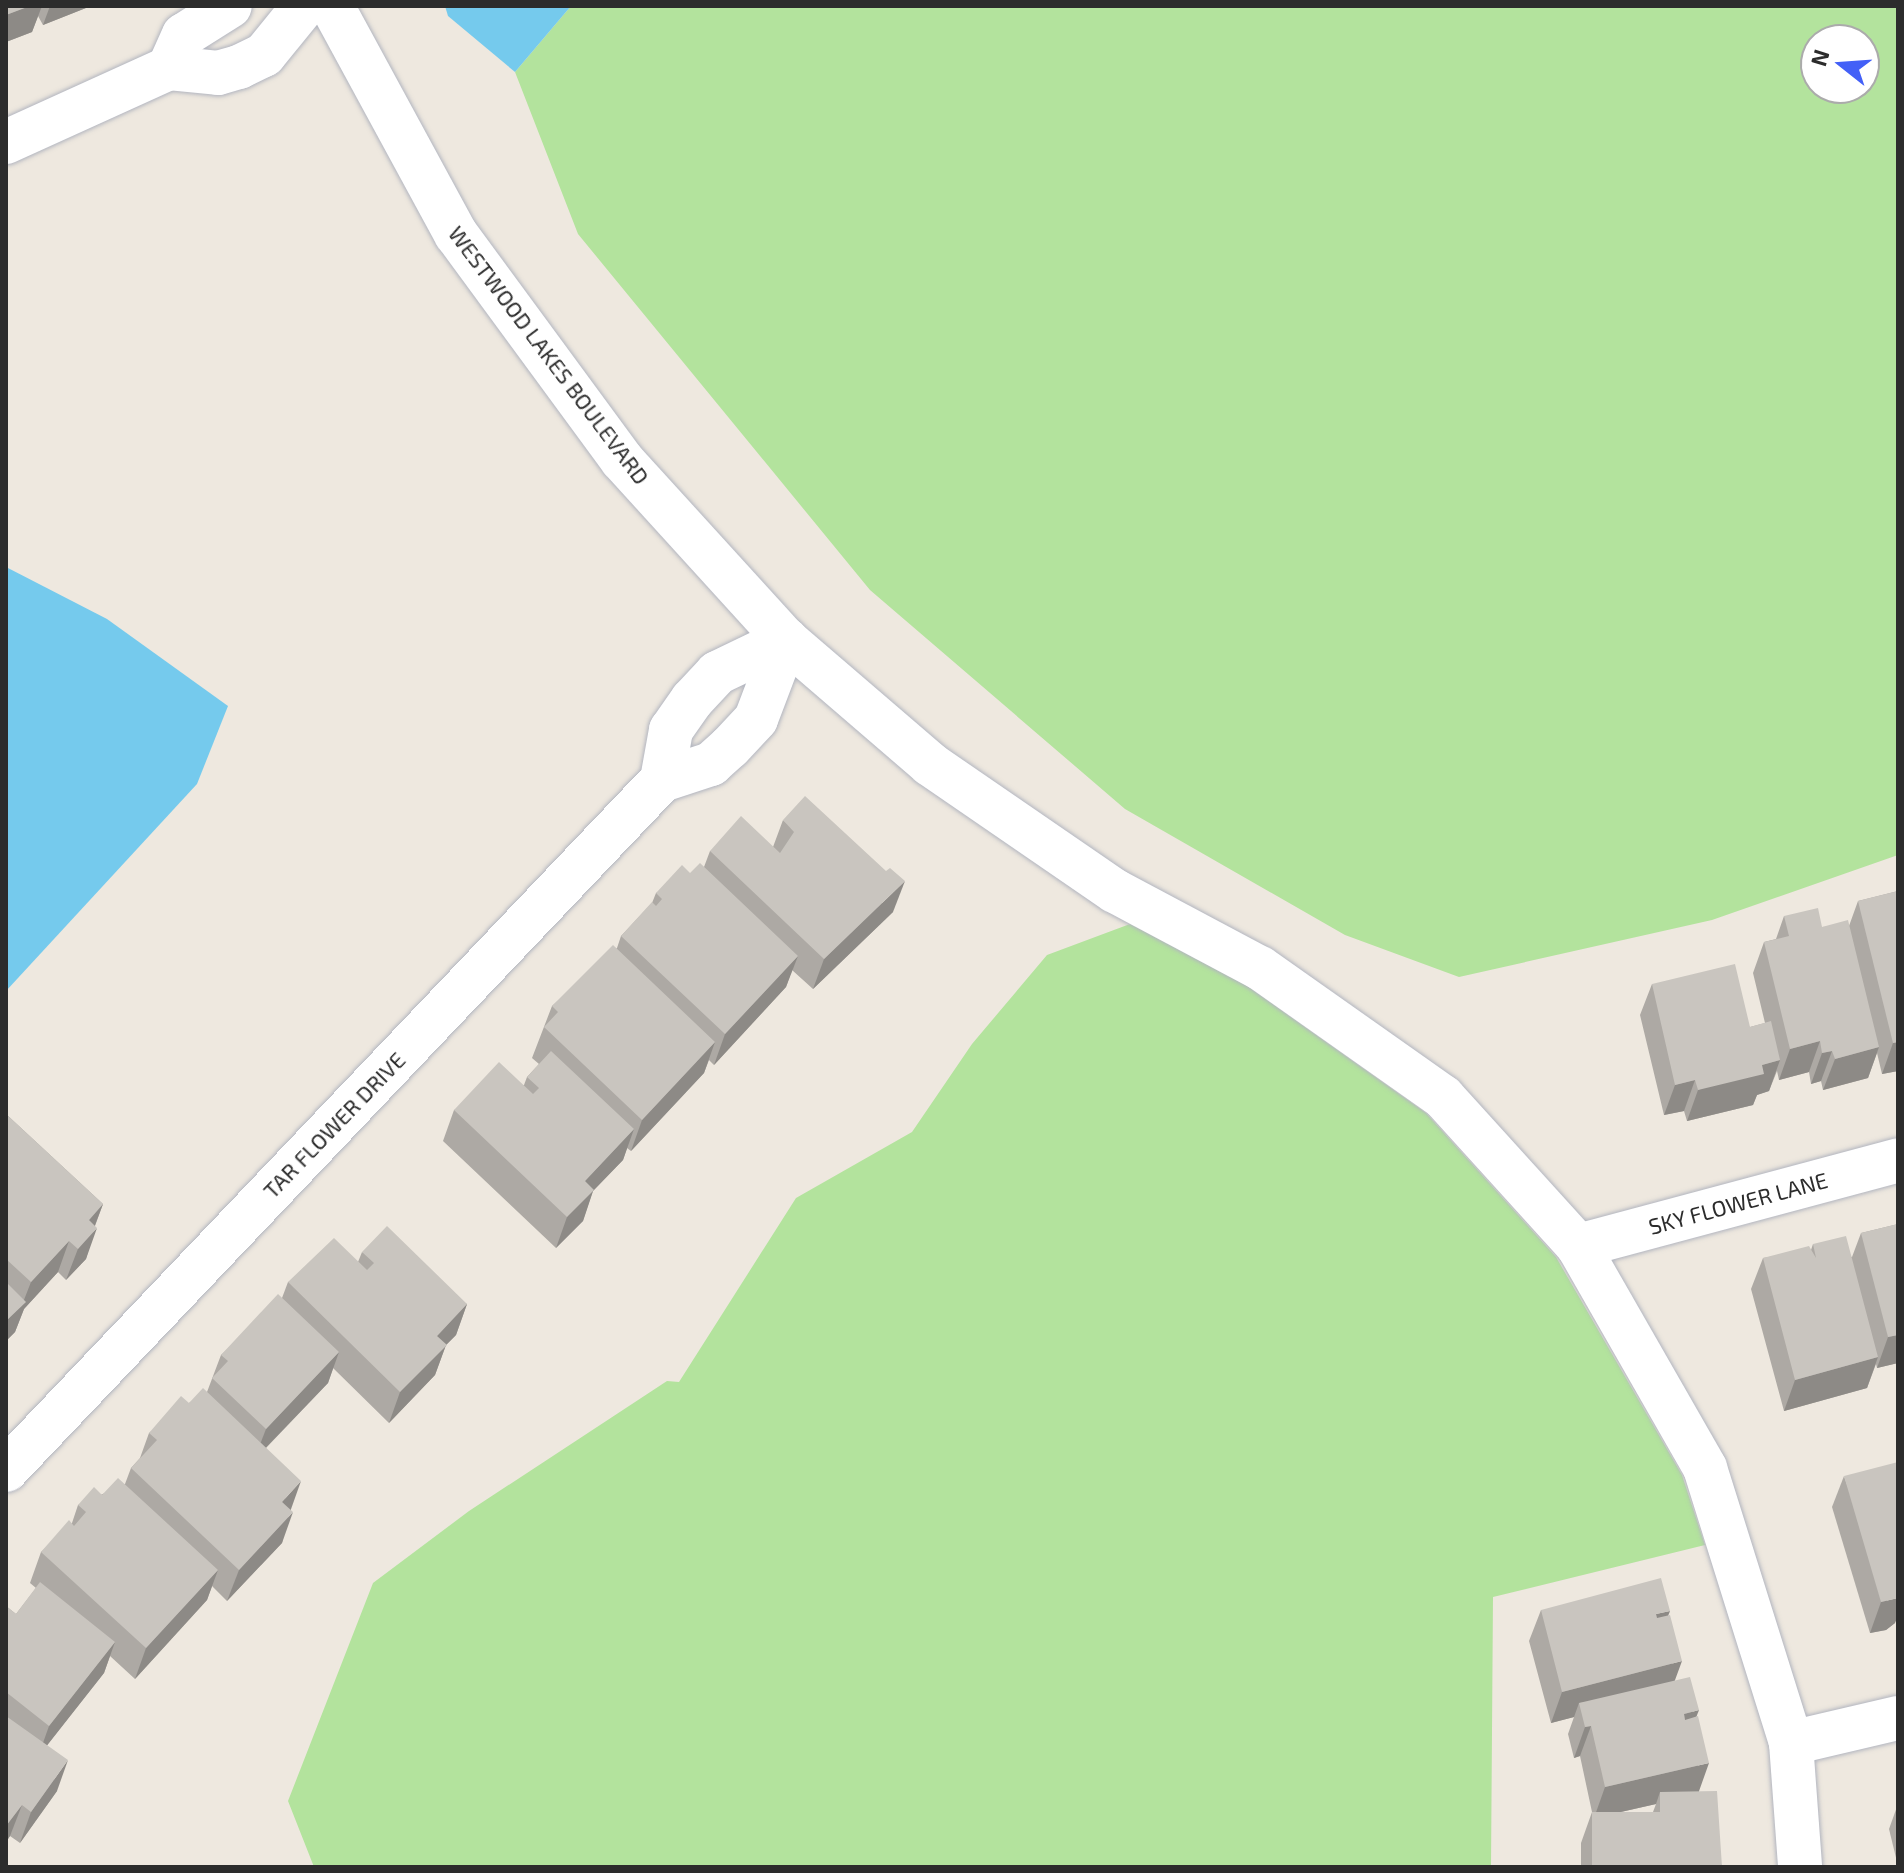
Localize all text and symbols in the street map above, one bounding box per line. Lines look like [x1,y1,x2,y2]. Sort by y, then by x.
north arrow [1800,24,1880,104]
text: N [1804,46,1834,69]
street label: WESTWOOD LAKES BOULEVARD [443,221,655,489]
street label: TAR FLOWER DRIVE [258,1047,410,1203]
street label: SKY FLOWER LANE [1645,1166,1831,1240]

